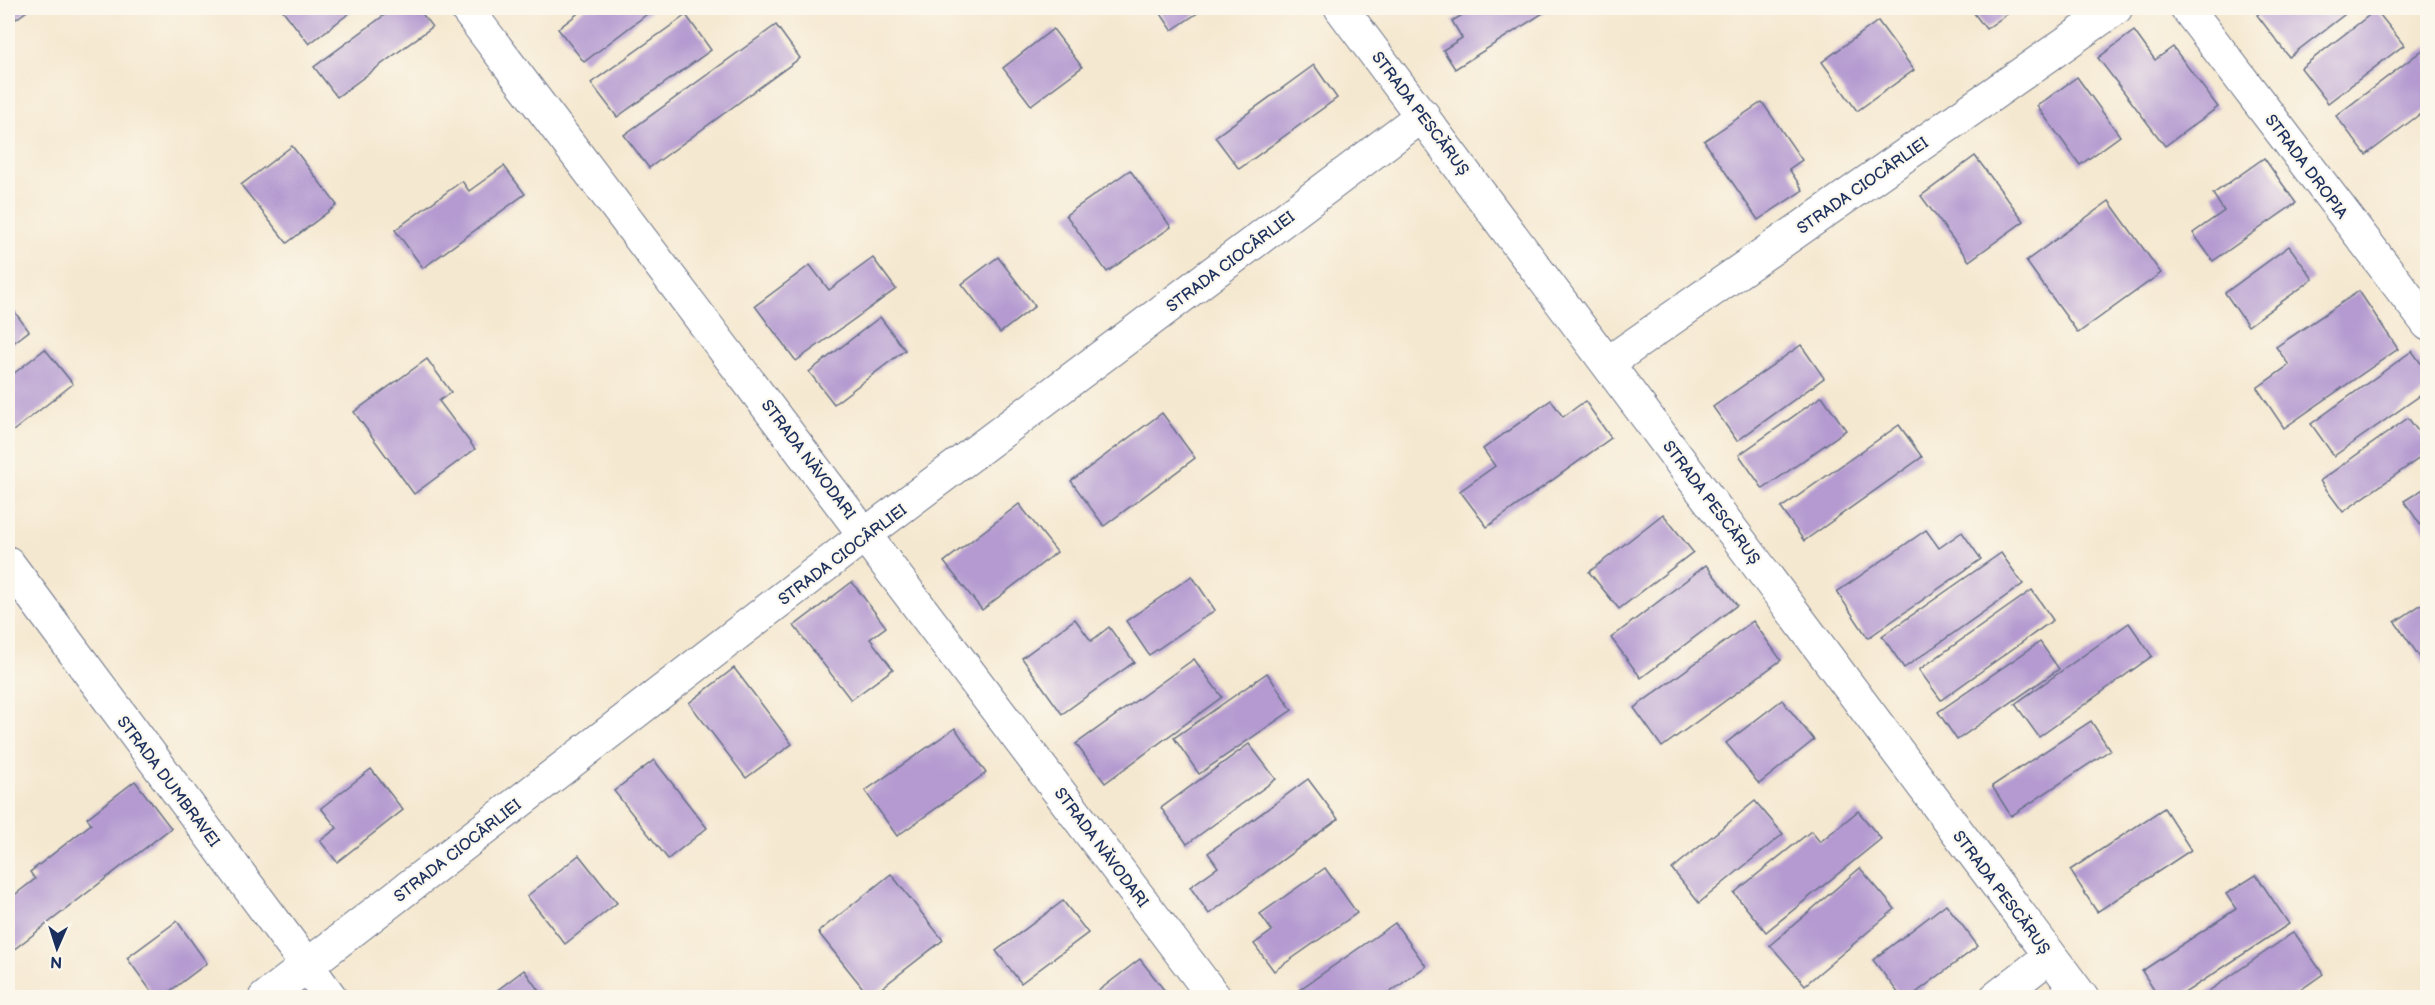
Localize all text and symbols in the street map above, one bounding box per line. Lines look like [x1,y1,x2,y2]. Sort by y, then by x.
street label: STRADA PESCĂRUȘ [1367,48,1473,179]
street label: STRADA DROPIA [2260,111,2351,223]
street label: STRADA CIOCÂRLIEI [1792,132,1932,239]
street label: STRADA CIOCÂRLIEI [1162,206,1299,317]
street label: STRADA NĂVODARI [757,396,860,523]
street label: STRADA PESCĂRUȘ [1658,437,1764,568]
street label: STRADA CIOCÂRLIEI [774,499,911,610]
street label: STRADA DUMBRAVEI [112,713,223,851]
street label: STRADA NĂVODARI [1050,784,1153,911]
street label: STRADA CIOCÂRLIEI [389,794,525,907]
street label: STRADA PESCĂRUȘ [1948,827,2054,958]
north arrow [27,918,87,978]
text: N [50,952,63,971]

